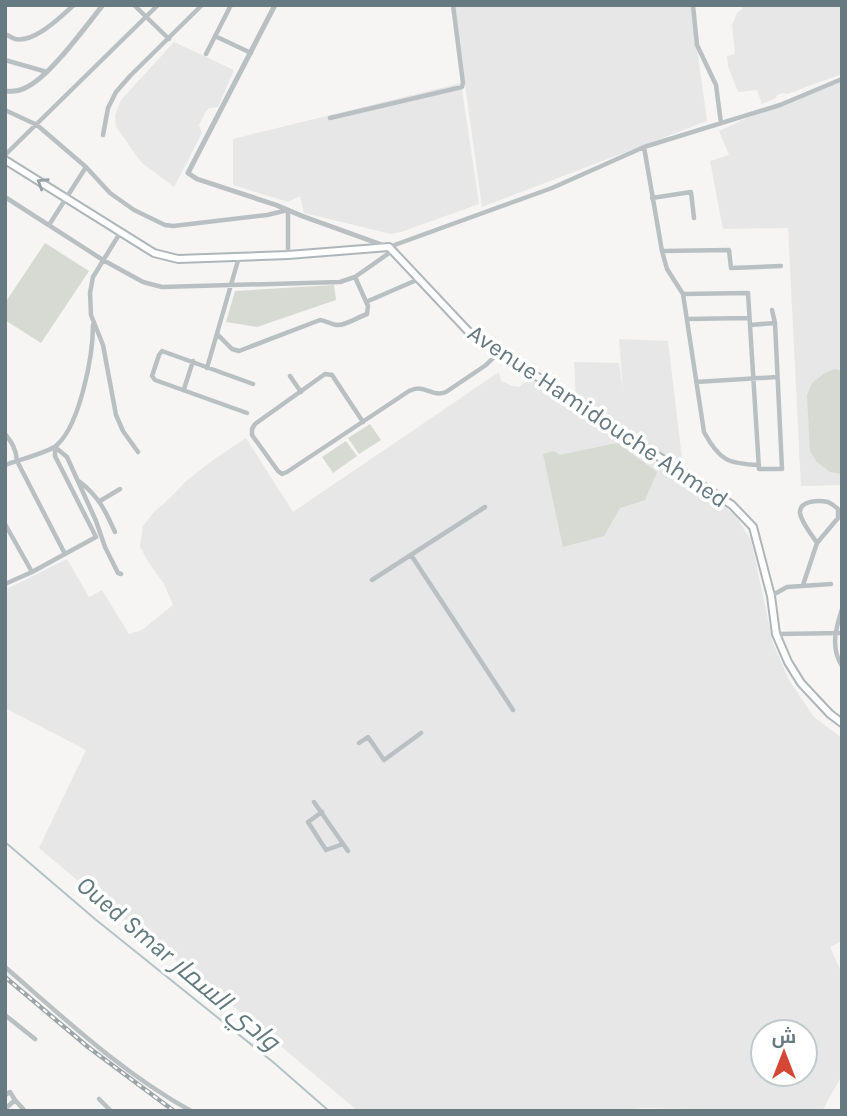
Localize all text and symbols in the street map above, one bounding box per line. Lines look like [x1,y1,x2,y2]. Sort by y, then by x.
one-way arrow [36,179,49,192]
street label: Avenue Hamidouche Ahmed [463,318,733,514]
water label: Oued Smar وادي السمار [67,869,287,1062]
north arrow [749,1018,819,1088]
text: ش [772,1026,796,1048]

